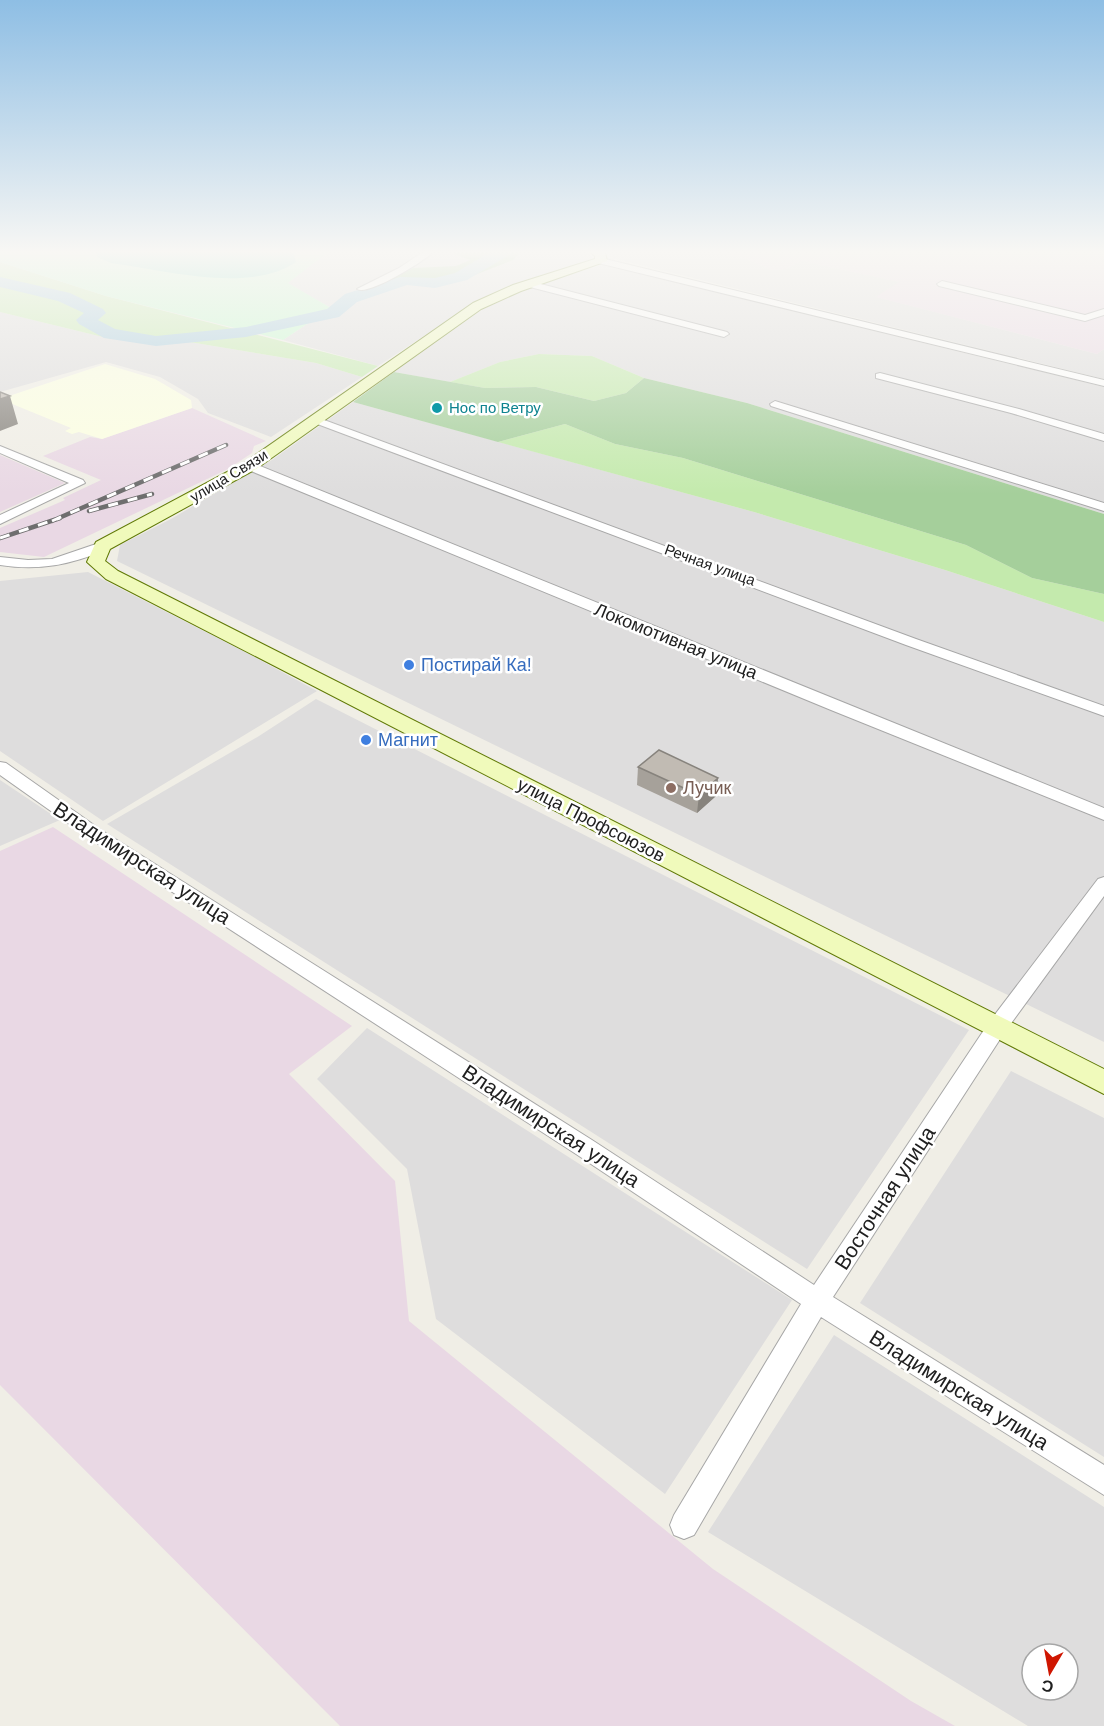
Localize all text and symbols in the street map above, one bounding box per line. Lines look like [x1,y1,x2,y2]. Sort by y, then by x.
place label: Нос по Ветру [449,399,541,416]
marker: Нос по Ветру [430,401,444,415]
street label: улица Связи [187,446,271,505]
street label: Речная улица [663,540,758,589]
street label: Локомотивная улица [592,599,761,683]
place label: Постирай Ка! [421,655,532,675]
marker: Постирай Ка! [402,658,416,672]
place label: Магнит [378,730,438,750]
marker: Магнит [359,733,373,747]
street label: улица Профсоюзов [514,774,668,866]
place label: Лучик [683,778,731,798]
marker: Лучик [664,781,678,795]
street label: Владимирская улица [49,797,235,929]
street label: Владимирская улица [458,1060,644,1192]
street label: Восточная улица [830,1122,940,1274]
street label: Владимирская улица [866,1325,1053,1454]
north arrow [1020,1642,1080,1702]
text: С [1040,1677,1055,1696]

